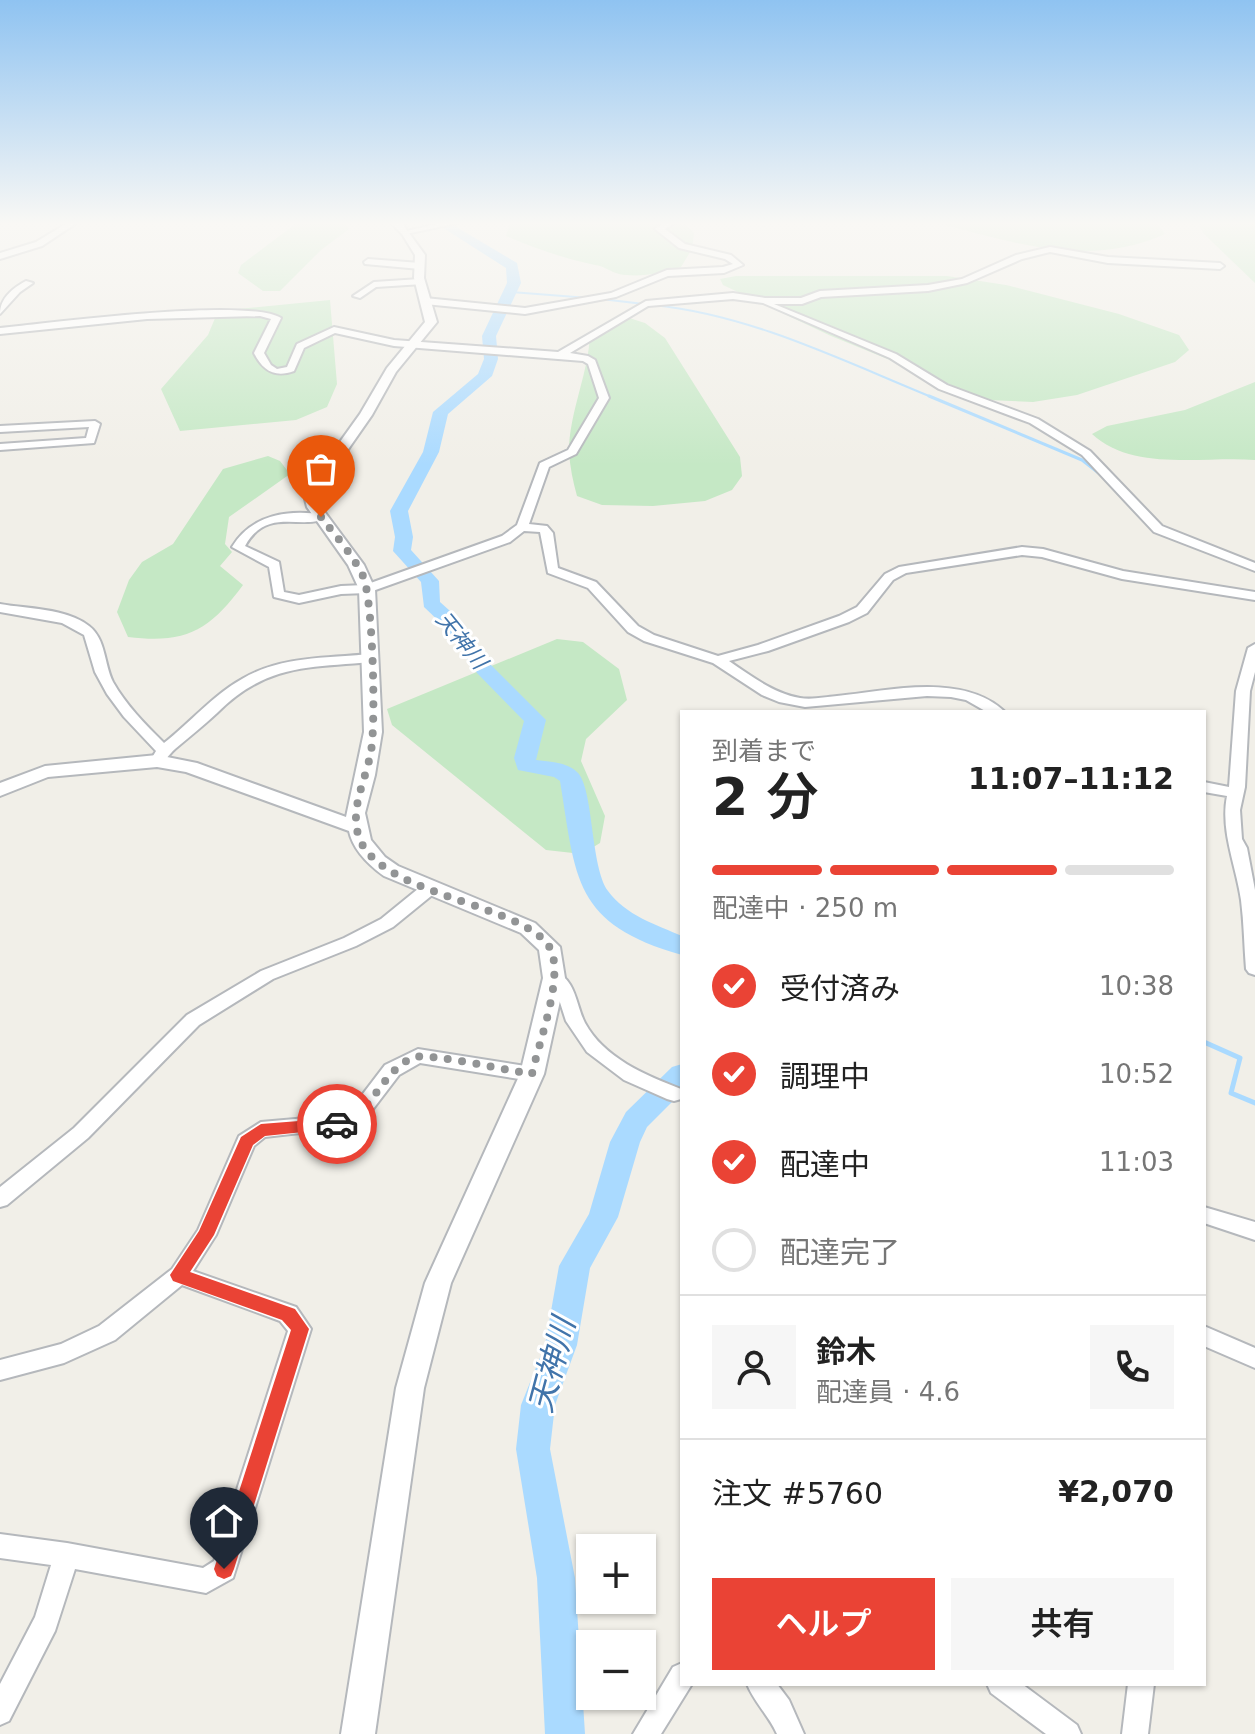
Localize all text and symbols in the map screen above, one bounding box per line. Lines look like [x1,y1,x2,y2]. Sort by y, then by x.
pin [287,435,355,517]
icon: bag [299,447,343,491]
water label: 天神川 [431,607,493,675]
text: 到着まで [712,736,816,766]
text: 11:07–11:12 [968,761,1174,796]
text: 2 分 [712,767,818,827]
text: 配達中 · 250 m [712,893,898,923]
icon: check [712,964,756,1008]
text: 受付済み [780,971,900,1006]
text: 10:38 [1099,971,1174,1001]
icon: check [712,1052,756,1096]
text: 調理中 [780,1059,870,1094]
text: 10:52 [1099,1059,1174,1089]
courier [297,1084,377,1164]
icon: car [315,1102,359,1146]
icon: check [712,1140,756,1184]
text: 配達中 [780,1147,870,1182]
text: 11:03 [1099,1147,1174,1177]
text: 配達完了 [780,1235,900,1270]
water label: 天神川 [521,1311,584,1416]
button: person [712,1325,796,1409]
button: phone [1090,1325,1174,1409]
text: 鈴木 [816,1334,876,1369]
text: 配達員 · 4.6 [816,1377,960,1407]
text: ¥2,070 [1058,1474,1174,1509]
text: 注文 #5760 [712,1476,883,1511]
pin [190,1487,258,1569]
icon: home [202,1499,246,1543]
map controls [576,1534,656,1710]
button: + [576,1534,656,1614]
button: ヘルプ [712,1578,935,1670]
button: 共有 [951,1578,1174,1670]
button: − [576,1630,656,1710]

